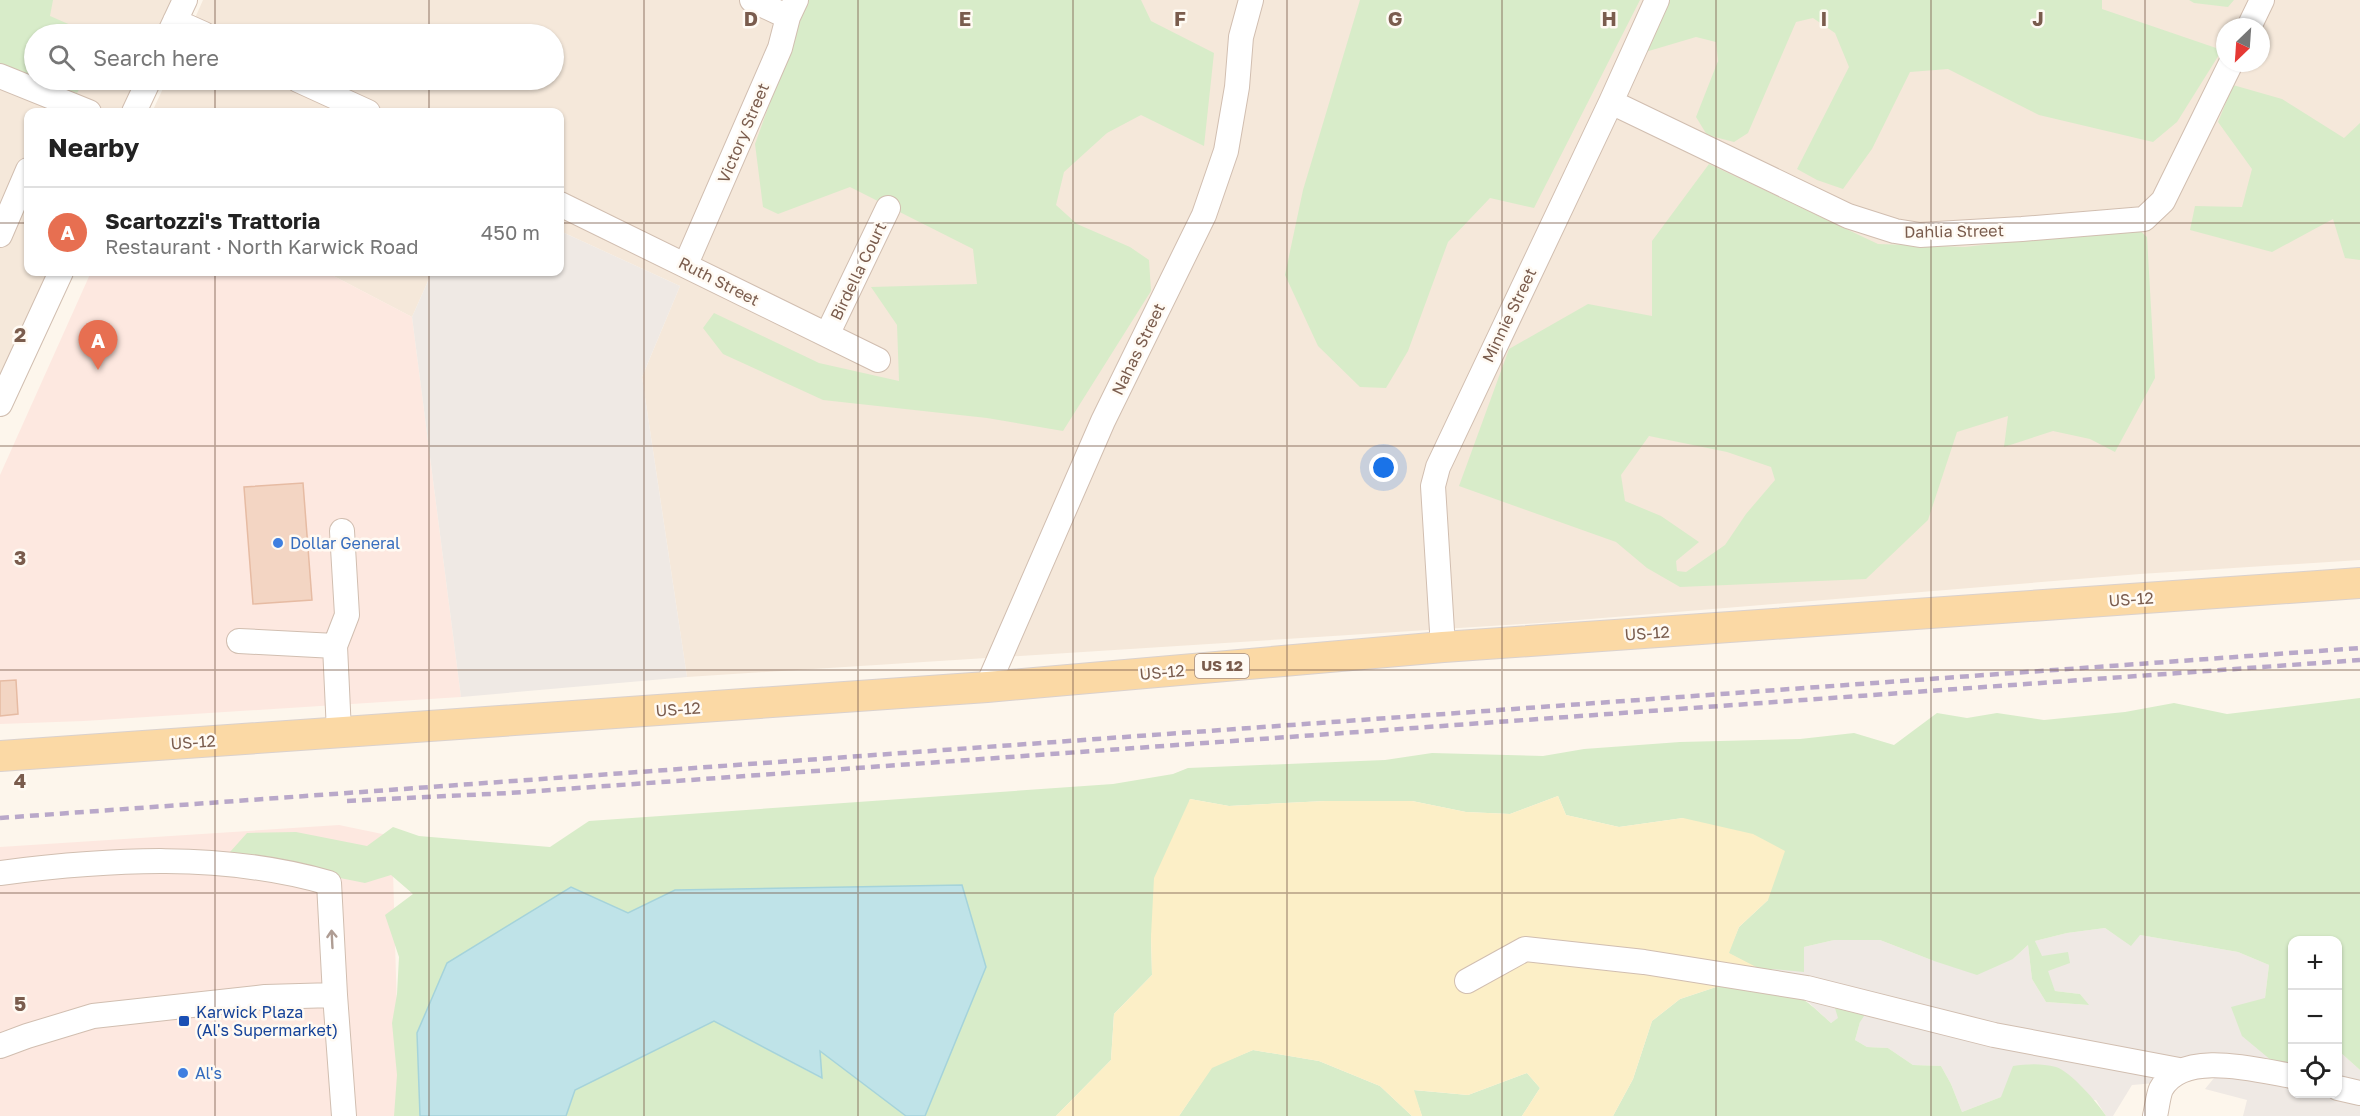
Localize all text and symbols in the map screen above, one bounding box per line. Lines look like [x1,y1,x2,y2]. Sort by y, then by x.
text: D [744,6,758,30]
text: E [959,6,971,30]
text: F [1174,6,1186,30]
text: G [1388,6,1402,30]
text: H [1601,6,1617,30]
text: I [1821,6,1827,30]
text: J [2032,6,2044,30]
north arrow [2216,18,2270,72]
search box [24,24,564,90]
icon: search [45,41,78,74]
text: Search here [93,44,219,71]
street label: Victory Street [713,80,773,186]
text: Nearby [48,132,139,163]
text: Scartozzi's Trattoria [105,207,320,234]
street label: Birdella Court [826,219,890,323]
text: A [60,220,75,244]
text: 450 m [481,220,540,244]
street label: Dahlia Street [1904,220,2004,242]
text: Restaurant · North Karwick Road [105,234,419,258]
street label: Ruth Street [675,252,763,310]
street label: Minnie Street [1478,264,1540,366]
street label: Nahas Street [1107,300,1169,398]
pin: A [78,320,118,370]
text: 2 [14,322,26,346]
your location [1369,453,1398,482]
place label: Dollar General [290,533,400,553]
marker: Dollar General [271,536,285,550]
text: 3 [14,545,26,569]
street label: US-12 [2108,587,2154,611]
street label: US-12 [1624,621,1670,645]
road number: US 12 [1195,654,1249,678]
street label: US-12 [1139,660,1185,684]
street label: US-12 [655,697,701,721]
street label: US-12 [170,730,216,754]
text: 4 [14,768,26,792]
one-way arrow [326,929,337,949]
map controls [2288,936,2342,1098]
button: + [2288,936,2342,990]
button: − [2288,990,2342,1044]
text: 5 [14,991,26,1015]
place label: Karwick Plaza (Al's Supermarket) [196,1002,338,1040]
marker: Karwick Plaza (Al's Supermarket) [177,1014,191,1028]
button: locate [2288,1044,2342,1098]
place label: Al's [195,1063,222,1083]
marker: Al's [176,1066,190,1080]

